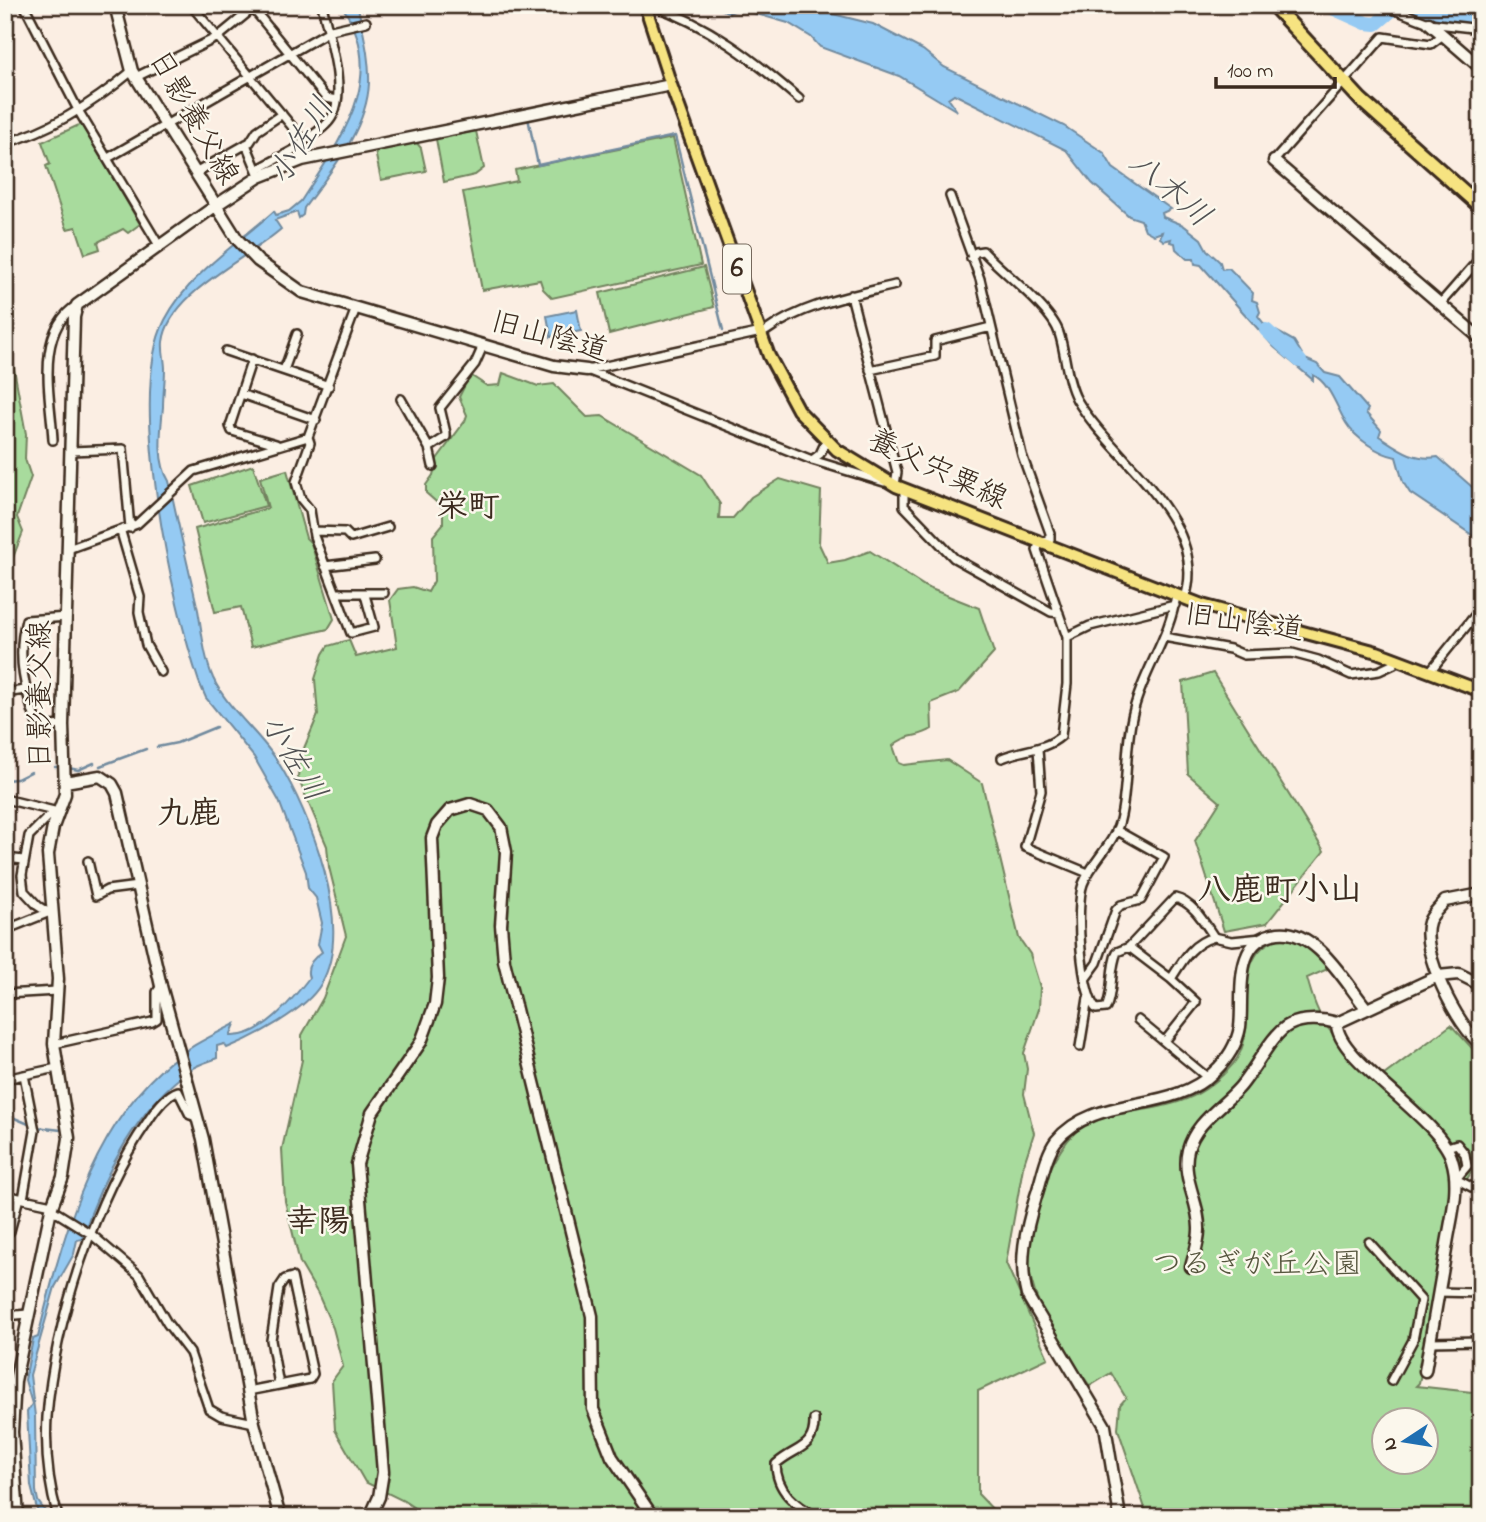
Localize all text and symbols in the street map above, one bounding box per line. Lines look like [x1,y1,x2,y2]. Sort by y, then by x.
street label: 日影養父線 [135,42,249,194]
scale bar [1216,46,1336,90]
text: 100 m [1227,57,1273,87]
water label: 小佐川 [258,89,348,195]
water label: 八木川 [1117,142,1221,240]
road number: 6 [723,244,751,294]
street label: 旧山陰道 [485,301,613,375]
street label: 養父宍粟線 [860,419,1014,523]
district label: 栄町 [436,485,500,532]
street label: 旧山陰道 [1182,594,1306,654]
street label: 日影養父線 [20,620,64,770]
water label: 小佐川 [247,706,337,812]
district label: 九鹿 [157,792,221,839]
district label: 八鹿町小山 [1198,868,1363,916]
district label: 幸陽 [286,1200,350,1247]
park label: つるぎが丘公園 [1152,1244,1362,1288]
north arrow [1370,1406,1440,1476]
text: N [1376,1435,1405,1453]

